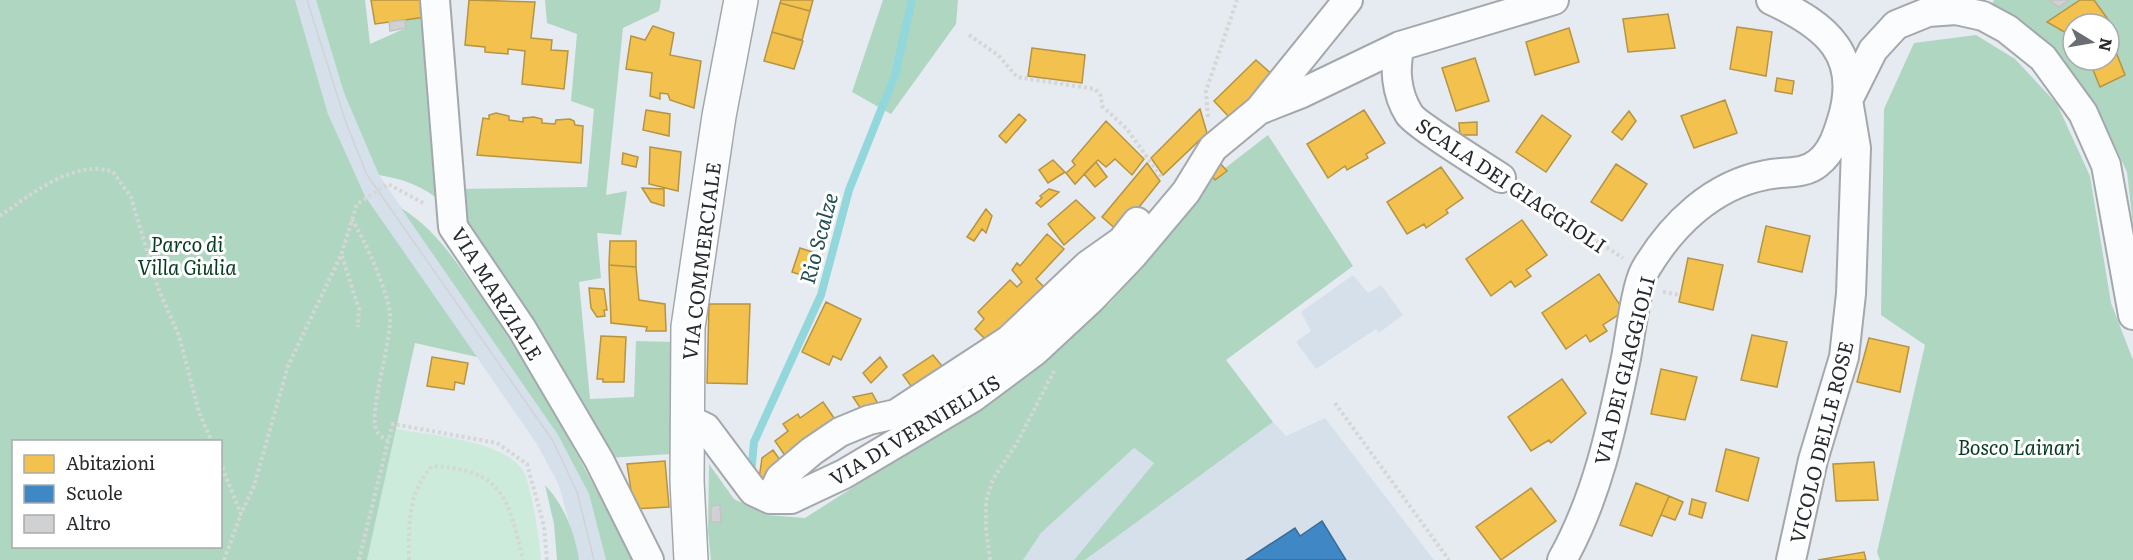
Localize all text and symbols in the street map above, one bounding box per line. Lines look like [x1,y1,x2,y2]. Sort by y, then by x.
north arrow [2061,12,2121,72]
text: N [2094,36,2120,54]
street label: SCALA DEI GIAGGIOLI [1411,109,1613,259]
street label: VIA COMMERCIALE [673,160,727,362]
water label: Rio Scalze [790,189,844,287]
street label: VIA MARZIALE [445,220,551,366]
park label: Parco di Villa Giulia [137,228,237,281]
street label: VIA DEI GIAGGIOLI [1585,272,1661,468]
street label: VICOLO DELLE ROSE [1780,338,1860,546]
street label: VIA DI VERNIELLIS [823,366,1005,492]
park label: Bosco Lainari [1958,431,2081,461]
legend [12,440,222,548]
text: Abitazioni [66,449,155,476]
text: Scuole [66,479,123,506]
text: Altro [66,509,111,536]

